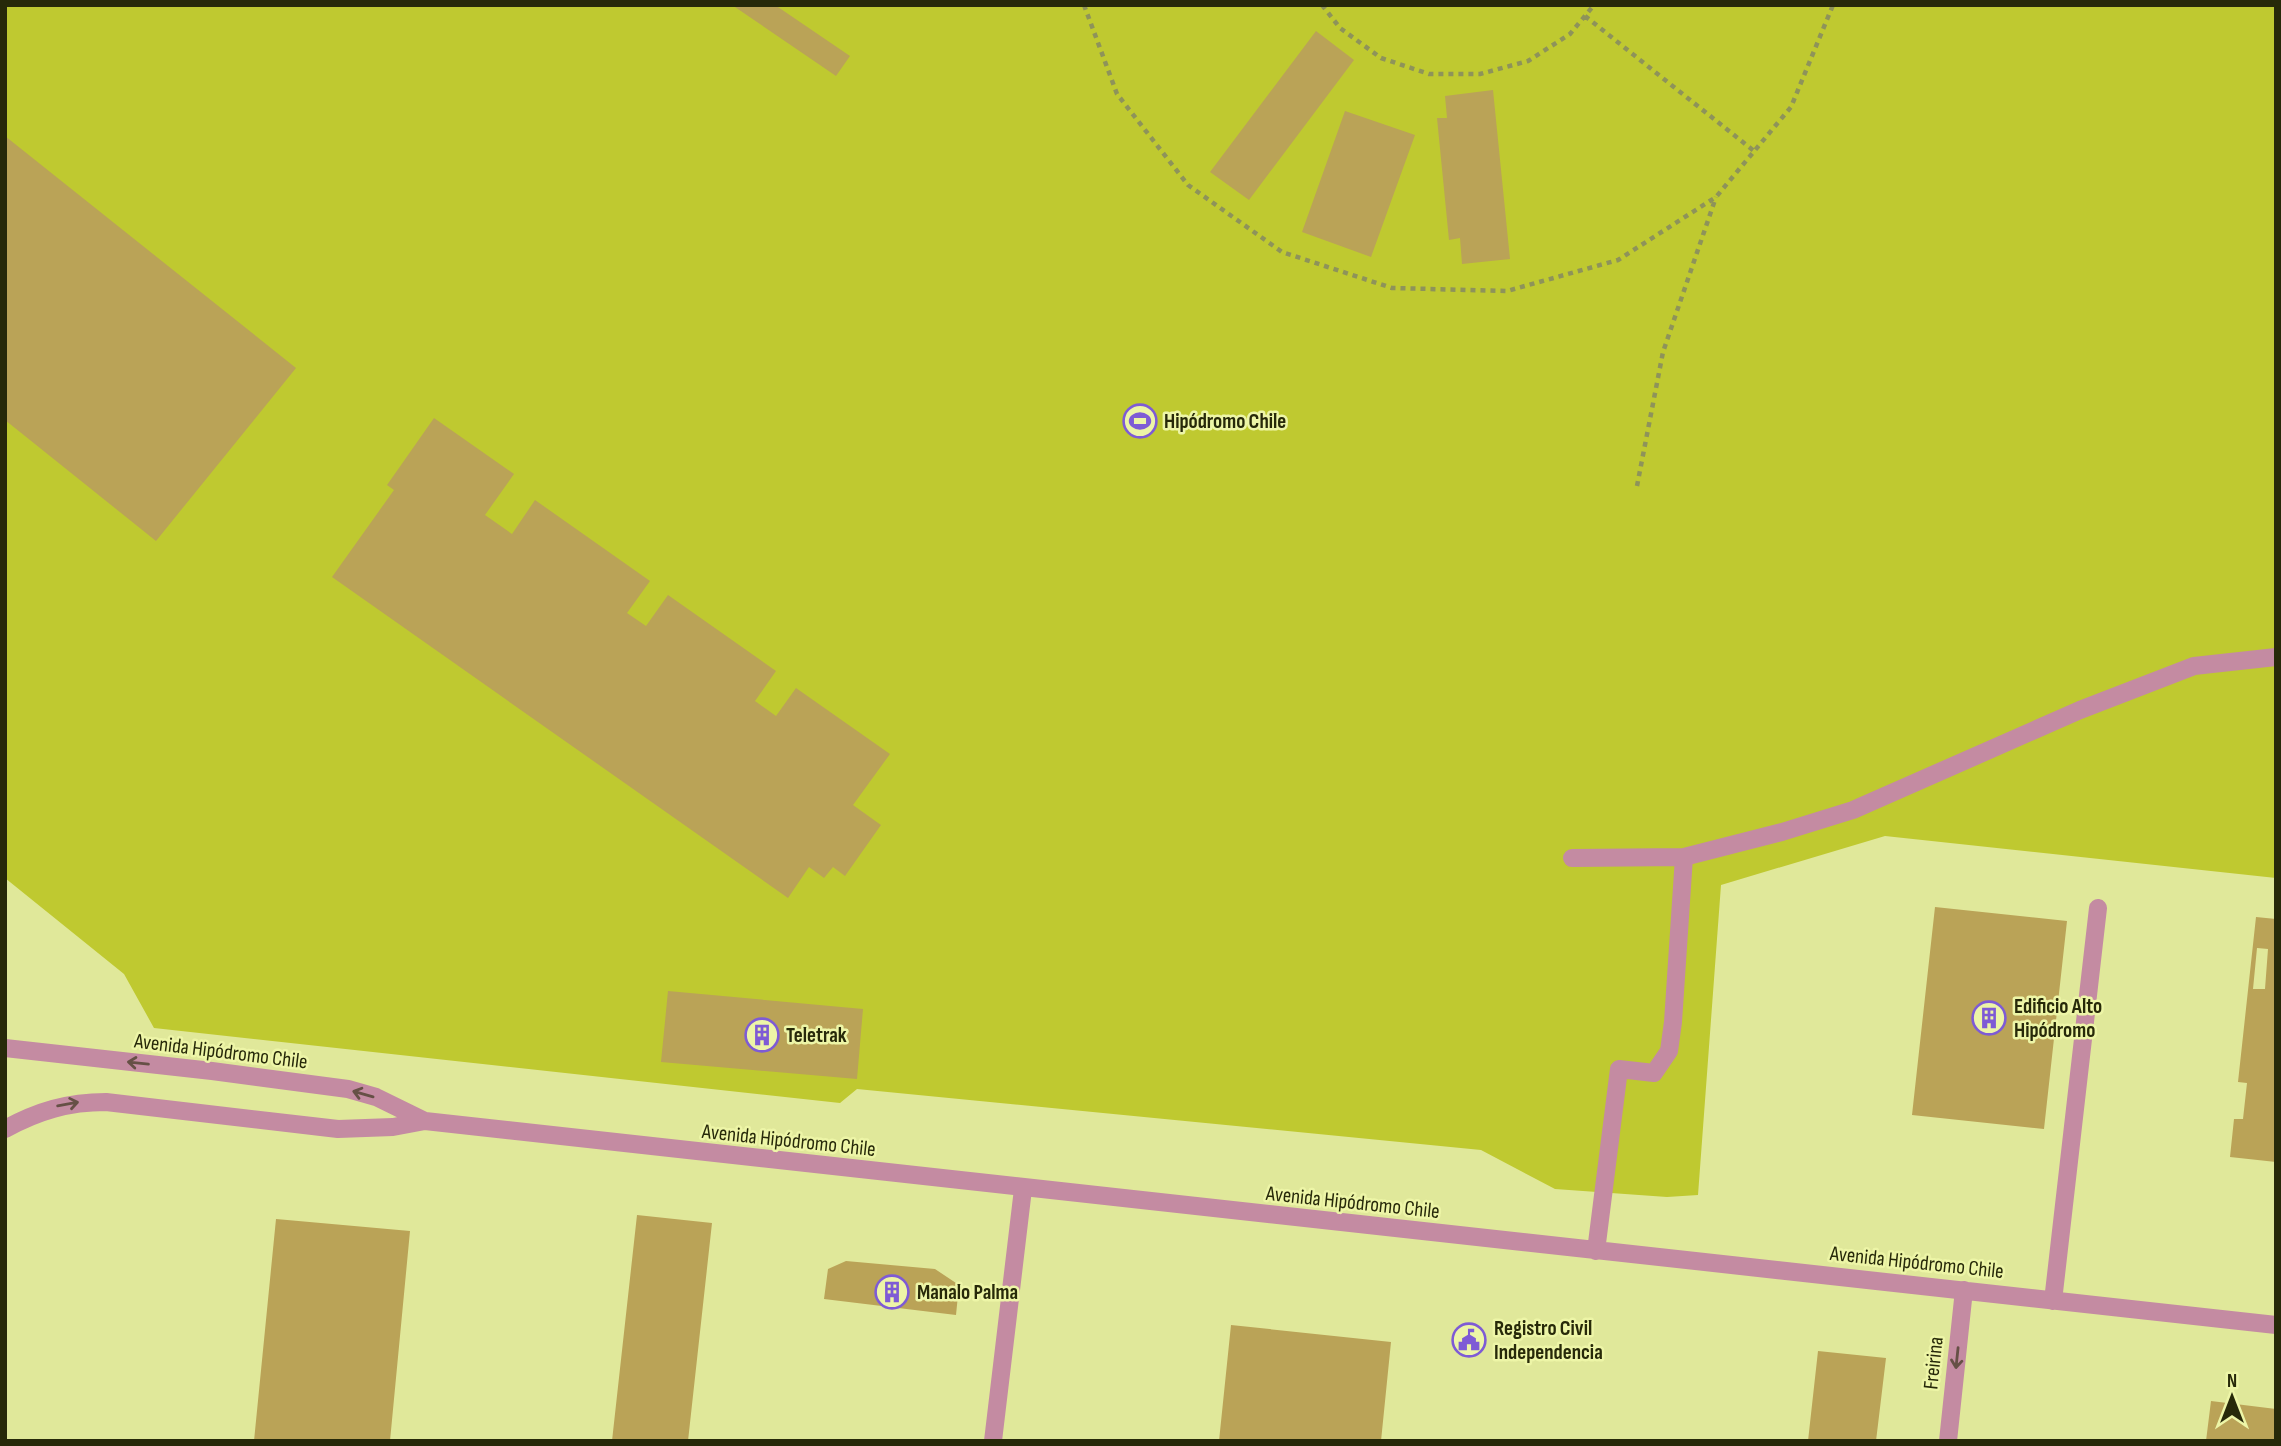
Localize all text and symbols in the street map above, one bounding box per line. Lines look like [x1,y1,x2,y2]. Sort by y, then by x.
sports icon: Hipódromo Chile [1121,402,1159,440]
place label: Hipódromo Chile [1164,409,1286,434]
place label: Edificio Alto Hipódromo [2014,994,2102,1043]
building icon: Edificio Alto Hipódromo [1970,999,2008,1037]
building icon: Teletrak [743,1016,781,1054]
place label: Teletrak [786,1023,847,1048]
street label: Avenida Hipódromo Chile [132,1028,309,1075]
one-way arrow [127,1056,150,1069]
one-way arrow [352,1087,375,1100]
one-way arrow [57,1097,79,1110]
street label: Avenida Hipódromo Chile [700,1119,877,1162]
street label: Avenida Hipódromo Chile [1264,1181,1441,1224]
street label: Avenida Hipódromo Chile [1828,1241,2005,1284]
building icon: Manalo Palma [873,1273,911,1311]
place label: Manalo Palma [917,1280,1018,1305]
place label: Registro Civil Independencia [1494,1316,1603,1365]
public building icon: Registro Civil Independencia [1450,1321,1488,1359]
street label: Freirina [1918,1335,1949,1391]
one-way arrow [1950,1346,1963,1369]
north arrow [2197,1362,2267,1432]
text: N [2227,1370,2237,1393]

